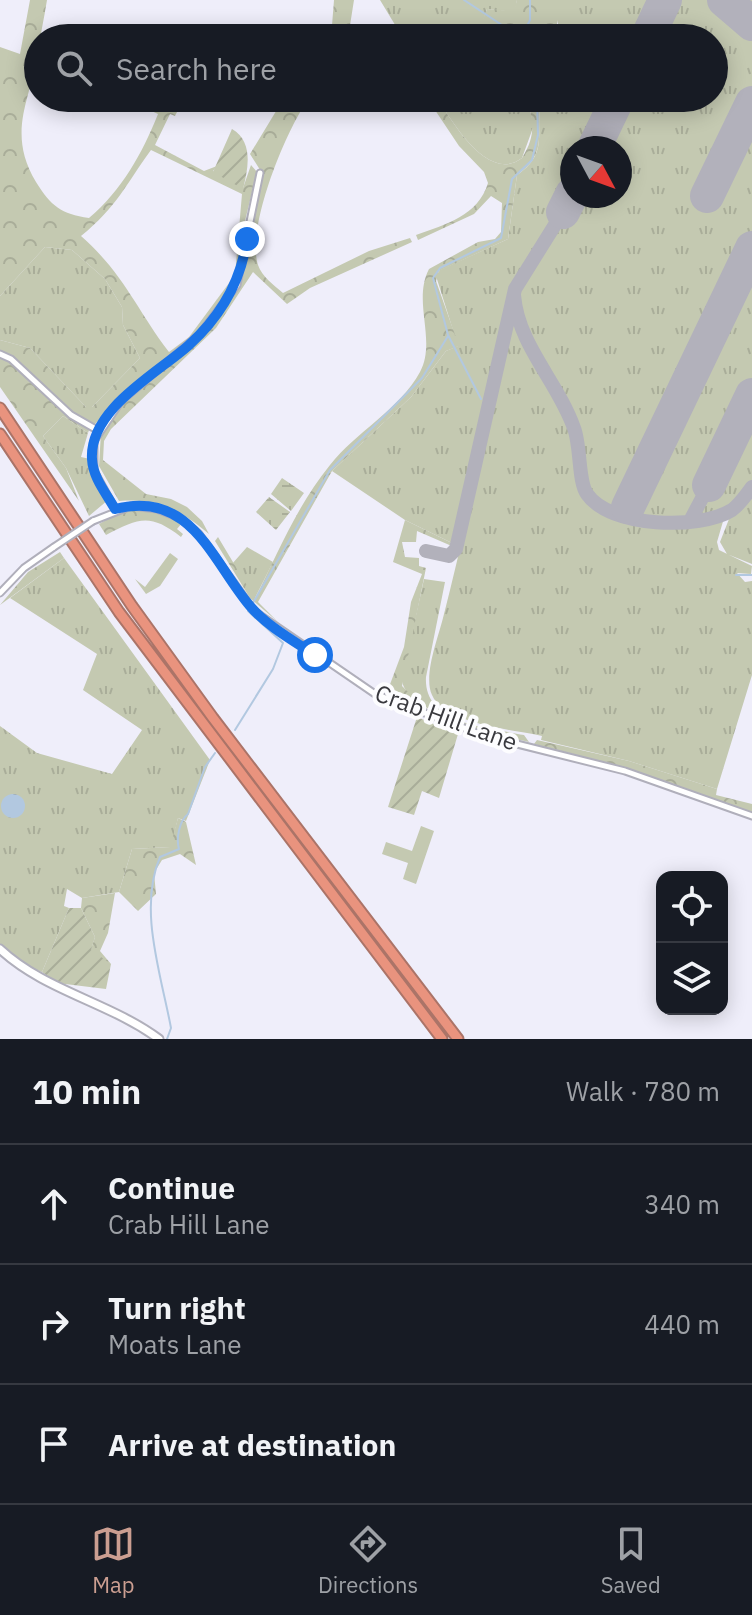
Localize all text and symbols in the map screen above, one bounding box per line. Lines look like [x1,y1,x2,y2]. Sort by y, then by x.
search box [24,24,728,112]
icon: search [52,46,96,90]
text: Search here [116,49,277,88]
north arrow [560,136,632,208]
route end [229,221,265,257]
route start [297,637,333,673]
street label: Crab Hill Lane [371,677,522,758]
map controls [656,871,728,1015]
button: locate [656,871,728,943]
button: layers [656,943,728,1015]
text: 10 min [32,1069,141,1113]
text: Walk · 780 m [566,1074,720,1108]
text: Continue [108,1168,235,1207]
icon: ahead [32,1182,76,1226]
text: 340 m [644,1187,720,1221]
text: Crab Hill Lane [108,1207,270,1241]
text: Turn right [108,1288,246,1327]
icon: right [32,1302,76,1346]
text: 440 m [644,1307,720,1341]
text: Moats Lane [108,1327,241,1361]
icon: arrive [32,1422,76,1466]
text: Arrive at destination [108,1425,396,1464]
tab: Map [91,1522,135,1599]
tab: Directions [318,1522,418,1599]
tab: Saved [601,1522,661,1599]

